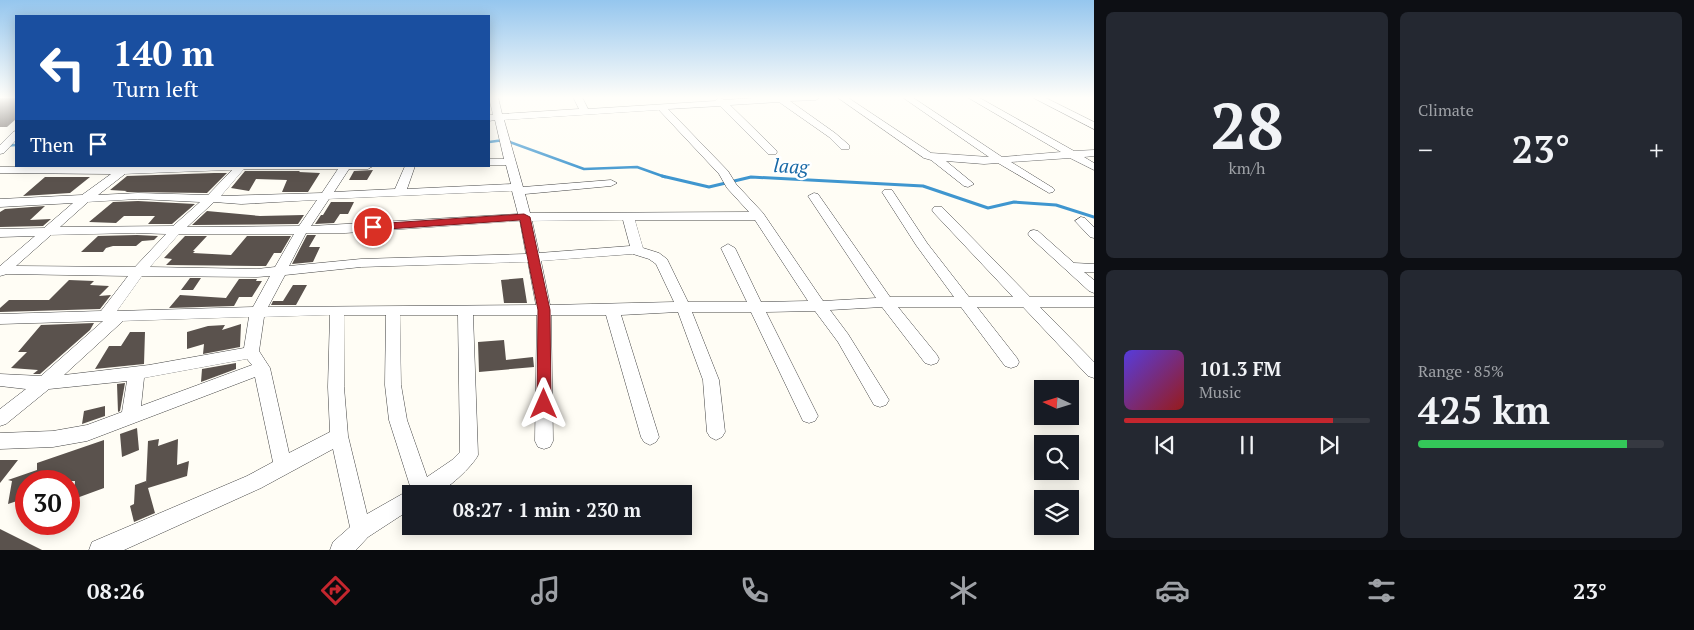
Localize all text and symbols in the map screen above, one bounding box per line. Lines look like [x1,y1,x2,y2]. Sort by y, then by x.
text: 140 m [113,30,214,76]
icon: left [30,35,95,100]
text: Turn left [113,74,199,103]
text: 28 [1210,81,1284,168]
text: Climate [1418,99,1474,121]
text: 23° [1512,124,1570,174]
icon: arrive [84,130,112,158]
text: − [1418,131,1433,168]
text: + [1649,131,1664,168]
text: Then [30,132,74,157]
water label: laag [773,152,811,179]
text: km/h [1229,157,1265,179]
pin [352,206,394,248]
icon: arrive [359,213,387,241]
text: 101.3 FM [1199,356,1281,381]
text: Range · 85% [1418,360,1504,382]
position arrow [517,377,569,429]
north arrow [1034,380,1079,425]
map controls [1034,380,1079,535]
text: Music [1199,381,1241,403]
text: 425 km [1418,385,1550,435]
icon: previous [1151,431,1179,459]
icon: pause [1233,431,1261,459]
icon: next [1315,431,1343,459]
button: search [1034,435,1079,480]
speed limit sign: 30 [15,470,80,535]
button: layers [1034,490,1079,535]
text: 08:27 · 1 min · 230 m [453,497,641,522]
icon: directions [318,573,353,608]
icon: music [528,573,563,608]
icon: phone [737,573,772,608]
icon: climate [946,573,981,608]
icon: car [1155,573,1190,608]
icon: filters [1364,573,1399,608]
text: 08:26 [87,576,144,605]
text: 23° [1573,576,1607,605]

